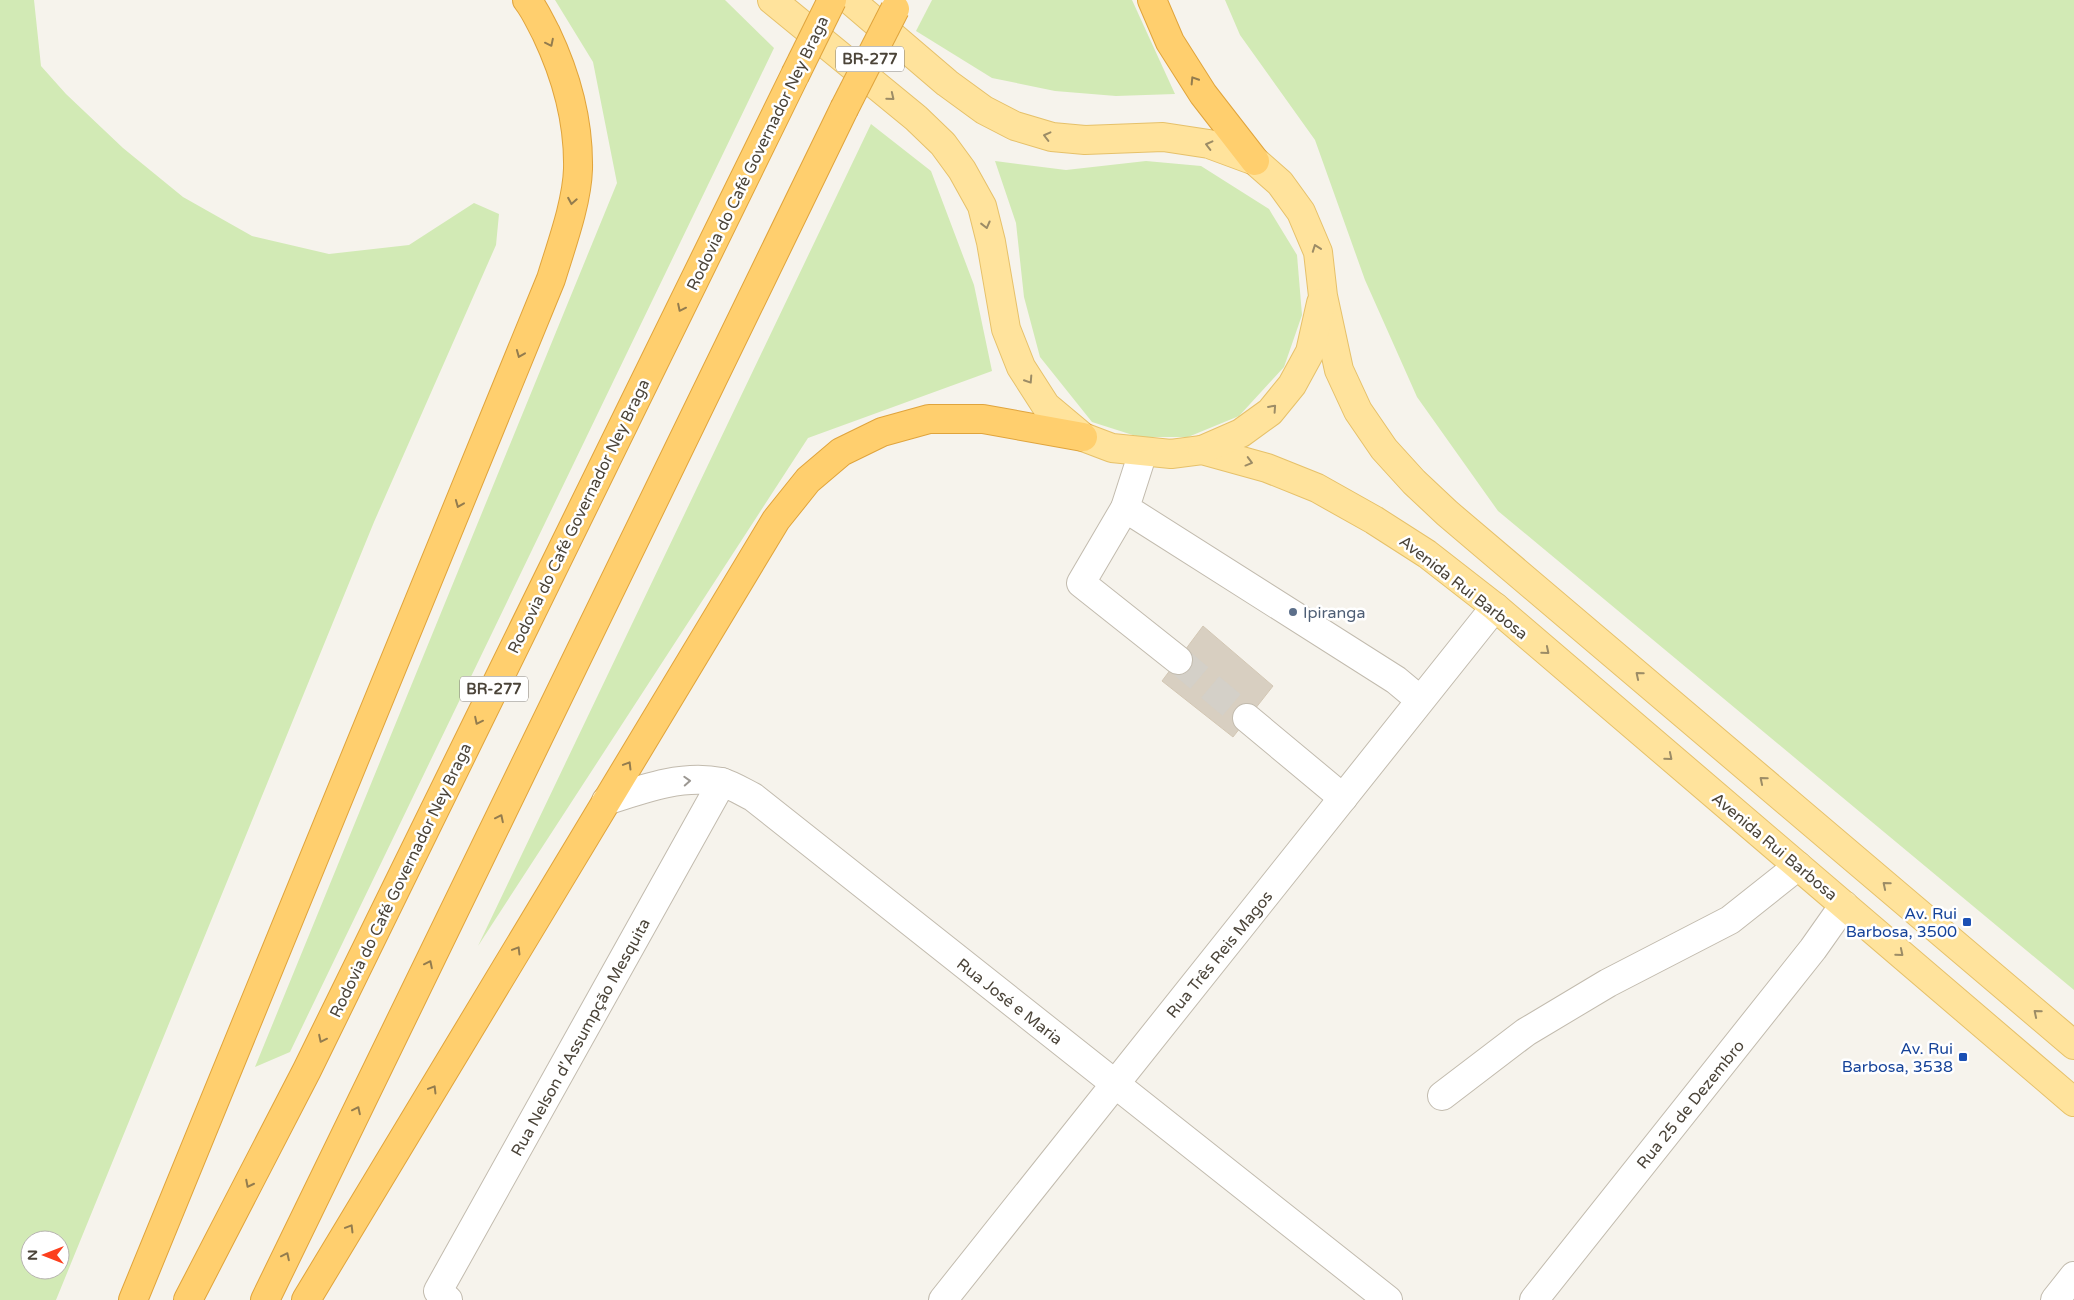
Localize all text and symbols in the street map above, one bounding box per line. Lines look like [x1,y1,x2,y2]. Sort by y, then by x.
street label: Rodovia do Café Governador Ney Braga [683,13,833,294]
one-way arrow [544,38,555,47]
road number: BR-277 [836,46,904,72]
one-way arrow [1190,77,1200,86]
one-way arrow [885,92,894,101]
one-way arrow [1043,131,1052,142]
one-way arrow [1204,140,1213,151]
one-way arrow [568,196,578,205]
one-way arrow [980,220,991,229]
one-way arrow [1312,244,1322,253]
one-way arrow [677,303,687,312]
one-way arrow [516,349,527,358]
one-way arrow [1023,374,1032,383]
street label: Rodovia do Café Governador Ney Braga [504,376,654,657]
one-way arrow [1267,404,1276,413]
one-way arrow [1244,457,1252,467]
one-way arrow [454,500,464,508]
street label: Avenida Rui Barbosa [1395,531,1532,644]
place label: Ipiranga [1303,603,1365,623]
marker: Ipiranga [1287,606,1299,618]
one-way arrow [1540,645,1549,654]
one-way arrow [1636,672,1645,680]
road number: BR-277 [460,676,528,702]
one-way arrow [474,716,484,725]
street label: Rodovia do Café Governador Ney Braga [326,740,476,1021]
one-way arrow [1664,751,1673,760]
one-way arrow [621,762,631,771]
one-way arrow [683,776,691,787]
one-way arrow [1759,777,1768,786]
street label: Avenida Rui Barbosa [1708,788,1841,905]
one-way arrow [493,814,504,823]
one-way arrow [1883,882,1892,891]
street label: Rua Três Reis Magos [1162,887,1277,1022]
place label: Av. Rui Barbosa, 3500 [1846,904,1957,942]
street label: Rua Nelson d'Assumpção Mesquita [507,915,655,1160]
marker: Av. Rui Barbosa, 3500 [1961,916,1973,928]
one-way arrow [510,946,520,955]
one-way arrow [1894,947,1903,956]
street label: Rua José e Maria [952,954,1066,1049]
one-way arrow [422,960,433,969]
one-way arrow [2034,1011,2043,1019]
one-way arrow [318,1034,328,1043]
street label: Rua 25 de Dezembro [1633,1036,1749,1173]
place label: Av. Rui Barbosa, 3538 [1842,1039,1953,1077]
marker: Av. Rui Barbosa, 3538 [1957,1051,1969,1063]
one-way arrow [427,1085,437,1094]
one-way arrow [351,1106,362,1115]
one-way arrow [245,1179,255,1188]
one-way arrow [343,1225,353,1234]
north arrow [20,1230,70,1280]
text: N [24,1249,41,1261]
one-way arrow [280,1252,291,1261]

